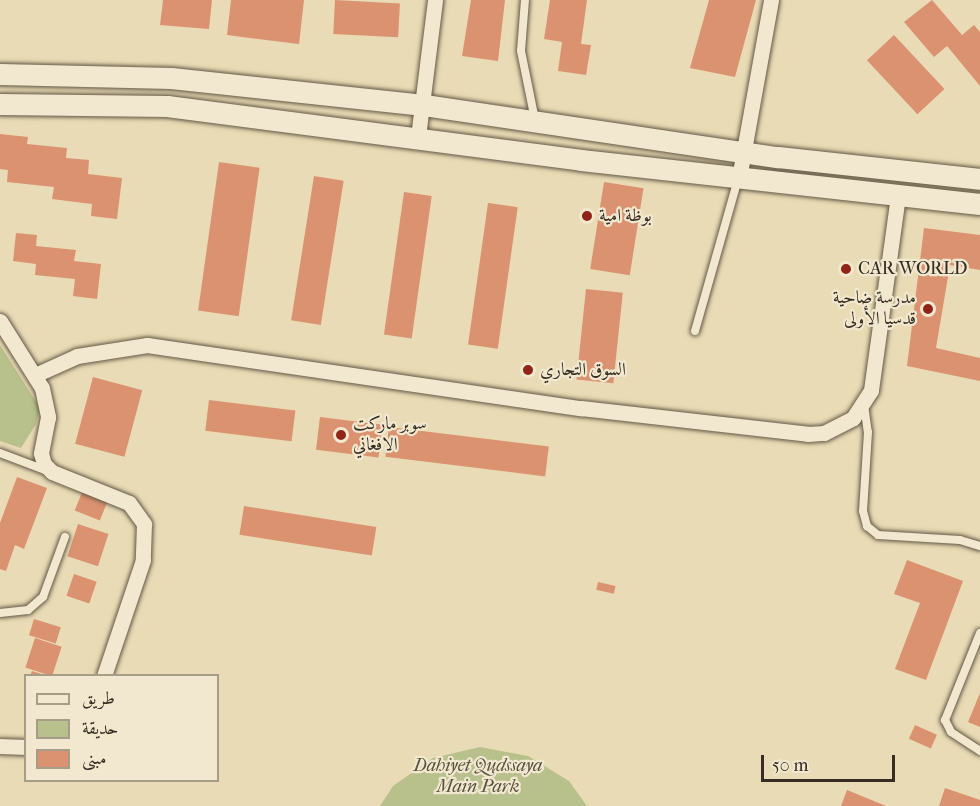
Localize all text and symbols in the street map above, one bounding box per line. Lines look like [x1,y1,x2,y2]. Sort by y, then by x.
place label: بوظة امية [599,205,652,227]
marker: بوظة امية [580,209,594,223]
place label: CAR WORLD [858,258,968,280]
marker: CAR WORLD [839,262,853,276]
place label: مدرسة ضاحية قدسيا الأولى [833,288,916,330]
marker: مدرسة ضاحية قدسيا الأولى [921,302,935,316]
place label: السوق التجاري [540,359,626,381]
marker: السوق التجاري [521,363,535,377]
place label: سوبر ماركت الافغاني [353,414,427,456]
marker: سوبر ماركت الافغاني [334,428,348,442]
legend [24,674,219,782]
text: طريق [82,688,115,709]
text: حديقة [82,718,118,739]
scale bar [764,743,898,781]
text: مبنى [82,748,107,769]
text: 50 m [772,755,808,776]
park label: Dahiyet Qudssaya Main Park [413,756,543,798]

